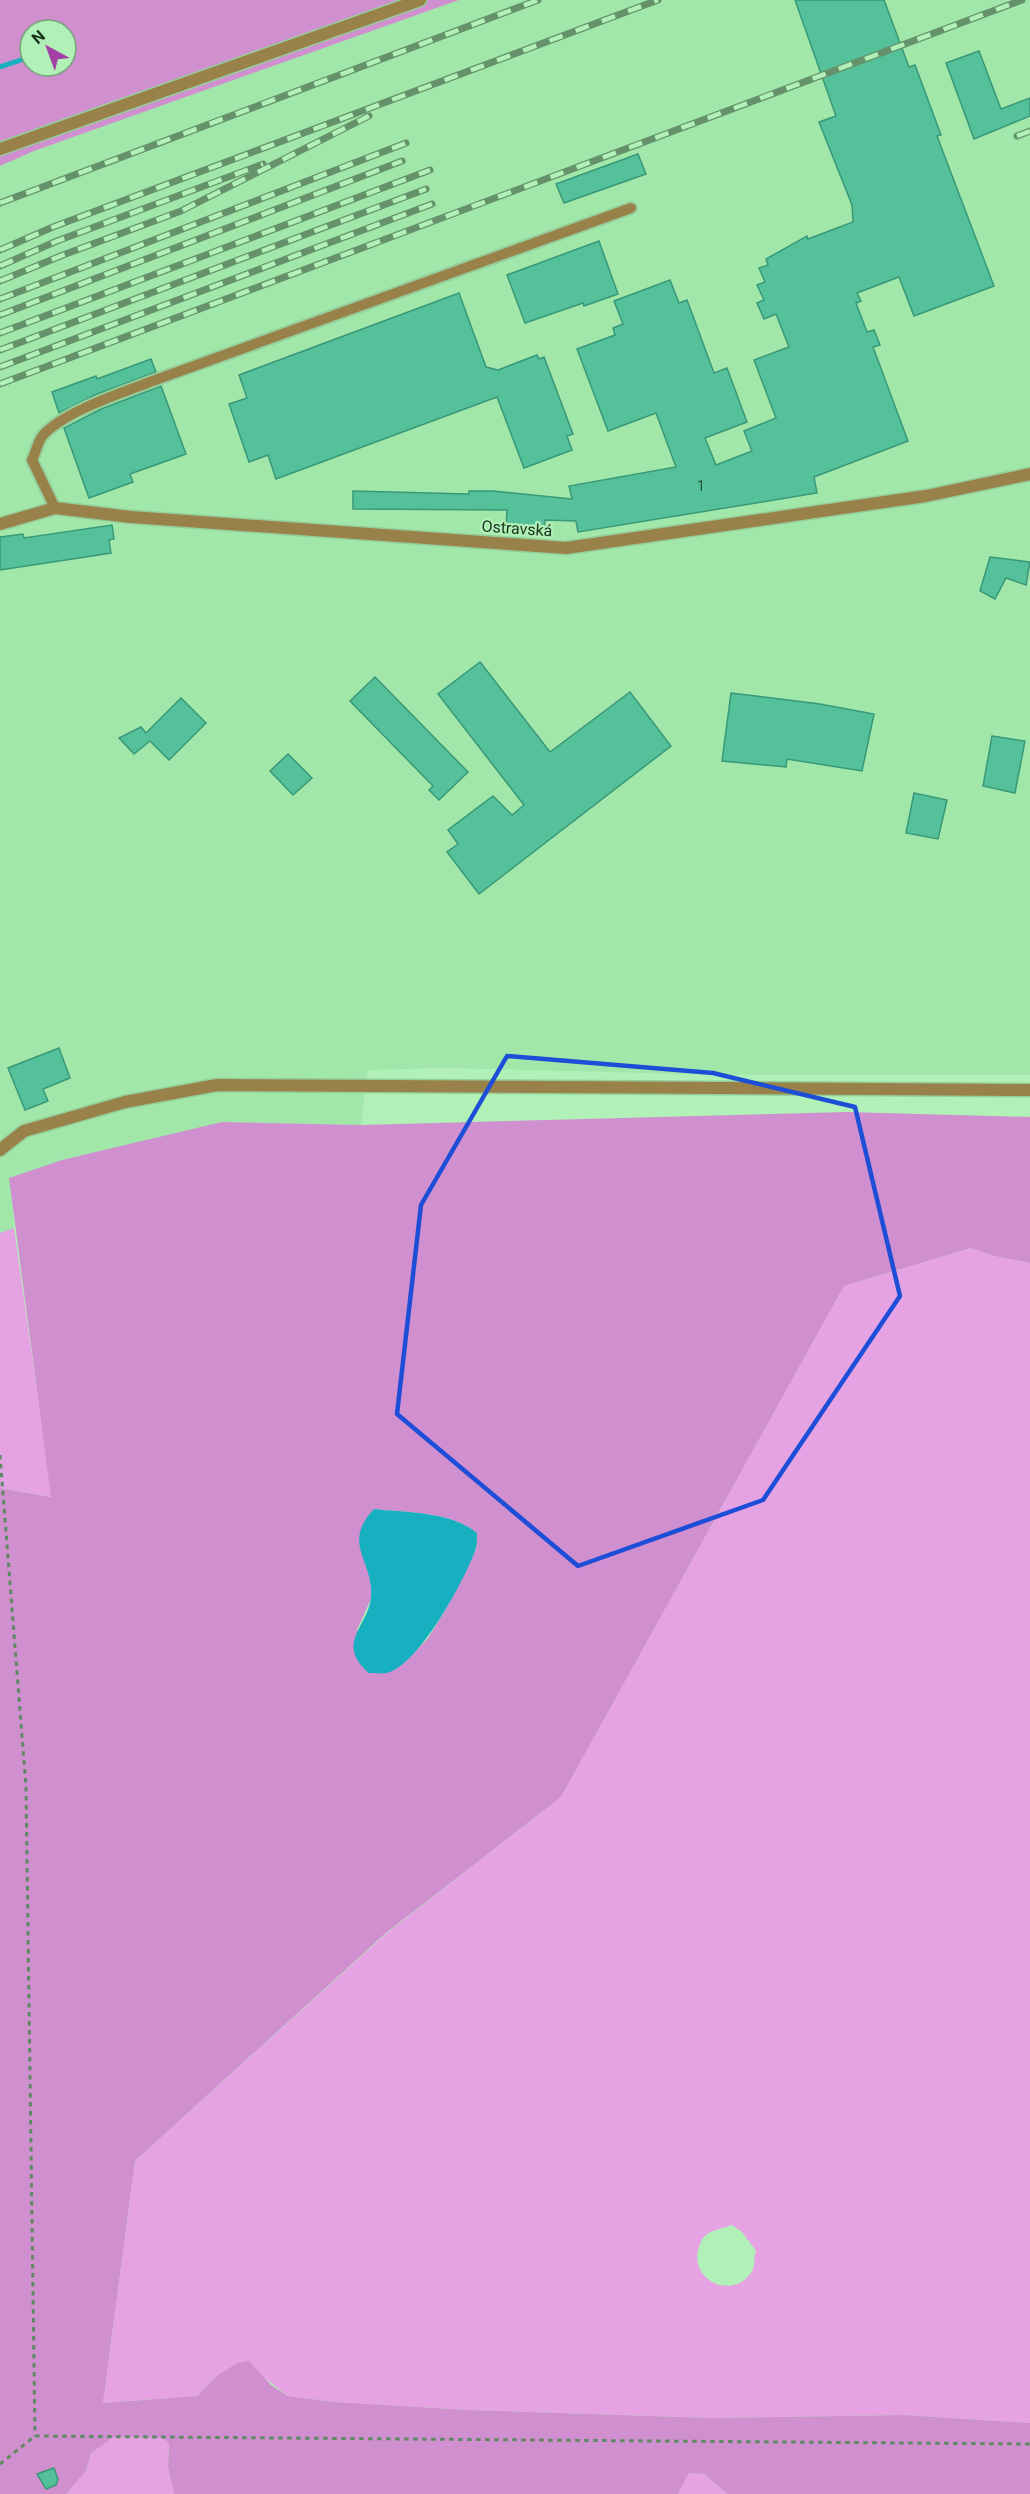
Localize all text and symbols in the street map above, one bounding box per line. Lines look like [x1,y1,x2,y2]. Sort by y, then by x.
north arrow [18,18,78,78]
text: N [28,26,49,48]
house number: 1 [697,478,705,494]
street label: Ostravská [481,517,553,540]

